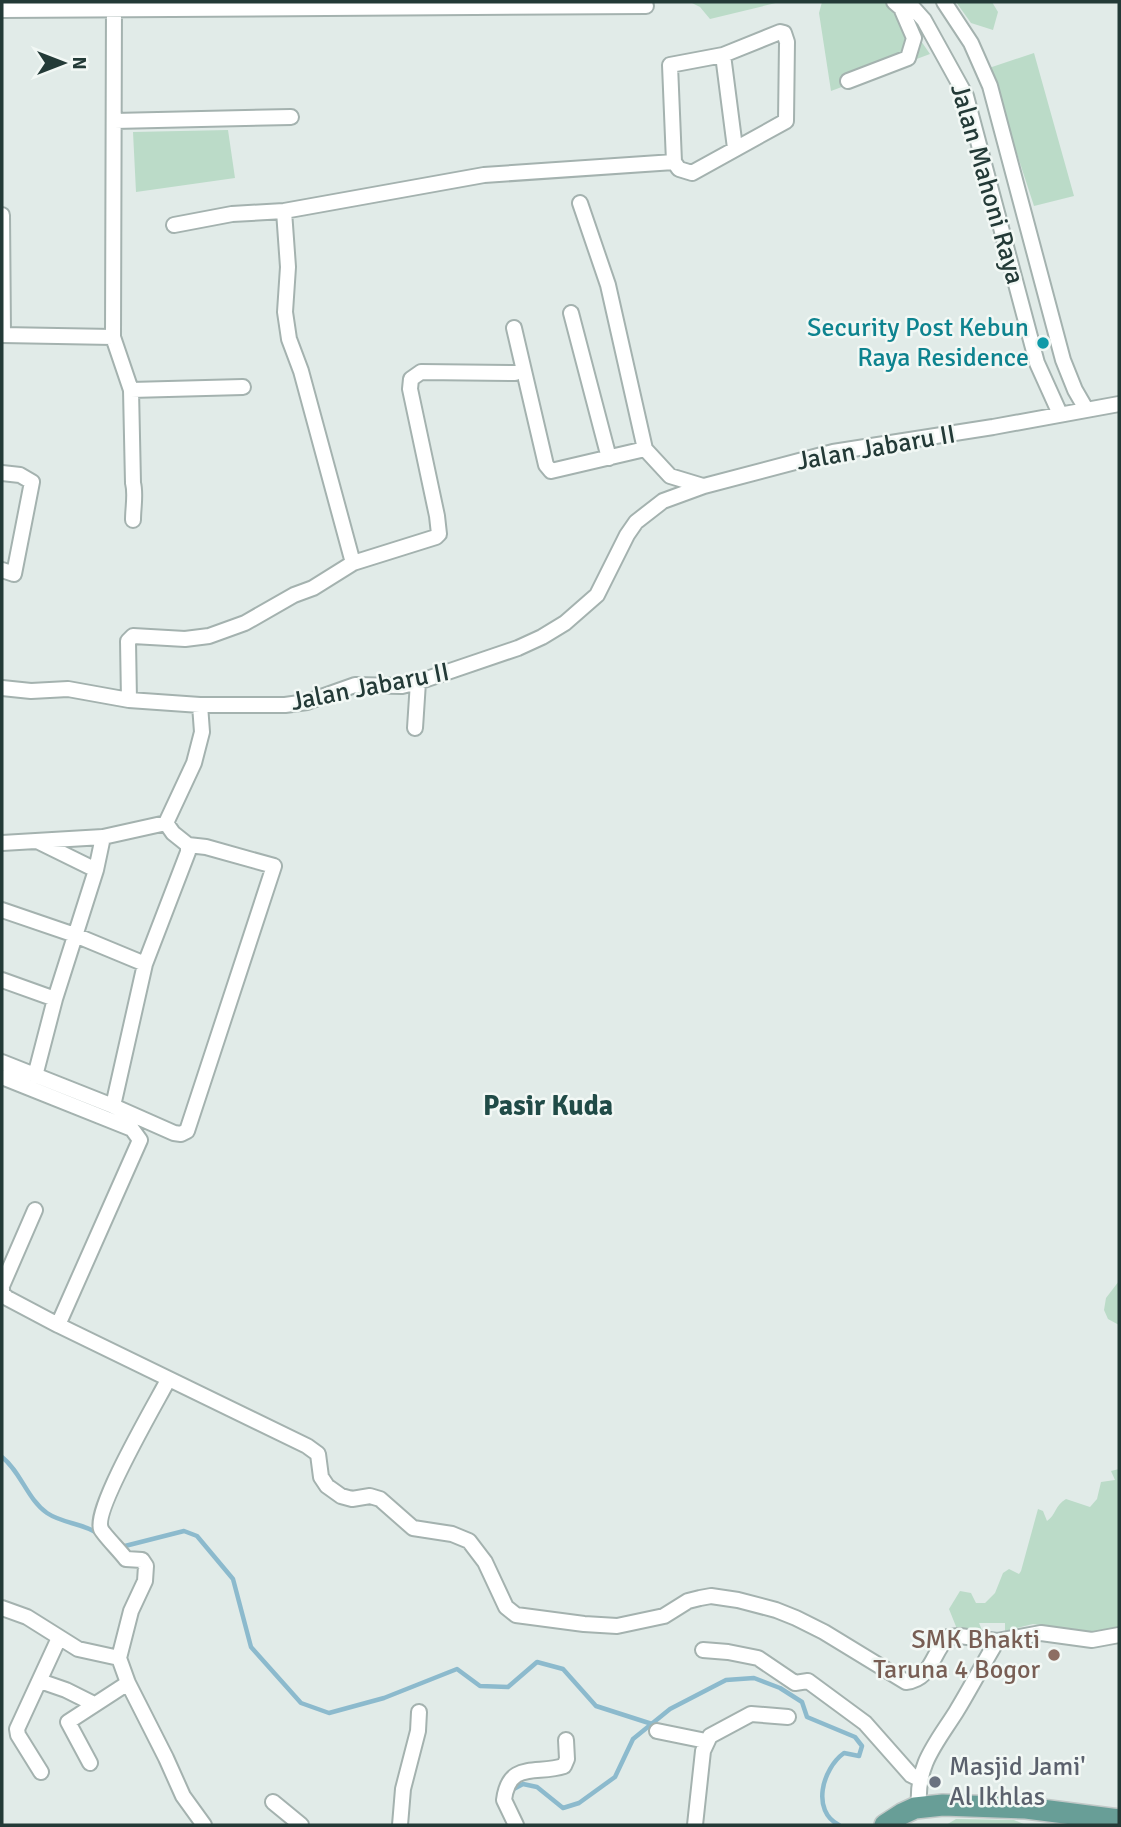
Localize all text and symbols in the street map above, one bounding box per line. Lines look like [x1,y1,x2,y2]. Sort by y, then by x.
north arrow [28,28,98,98]
text: N [67,56,91,70]
street label: Jalan Mahoni Raya [943,80,1031,288]
place label: Security Post Kebun Raya Residence [807,312,1029,374]
marker: Security Post Kebun Raya Residence [1035,335,1051,351]
street label: Jalan Jabaru II [794,418,958,478]
street label: Jalan Jabaru II [288,656,452,718]
district label: Pasir Kuda [483,1089,613,1123]
place label: SMK Bhakti Taruna 4 Bogor [873,1624,1040,1686]
marker: SMK Bhakti Taruna 4 Bogor [1046,1647,1062,1663]
place label: Masjid Jami' Al Ikhlas [949,1751,1086,1813]
marker: Masjid Jami' Al Ikhlas [927,1774,943,1790]

